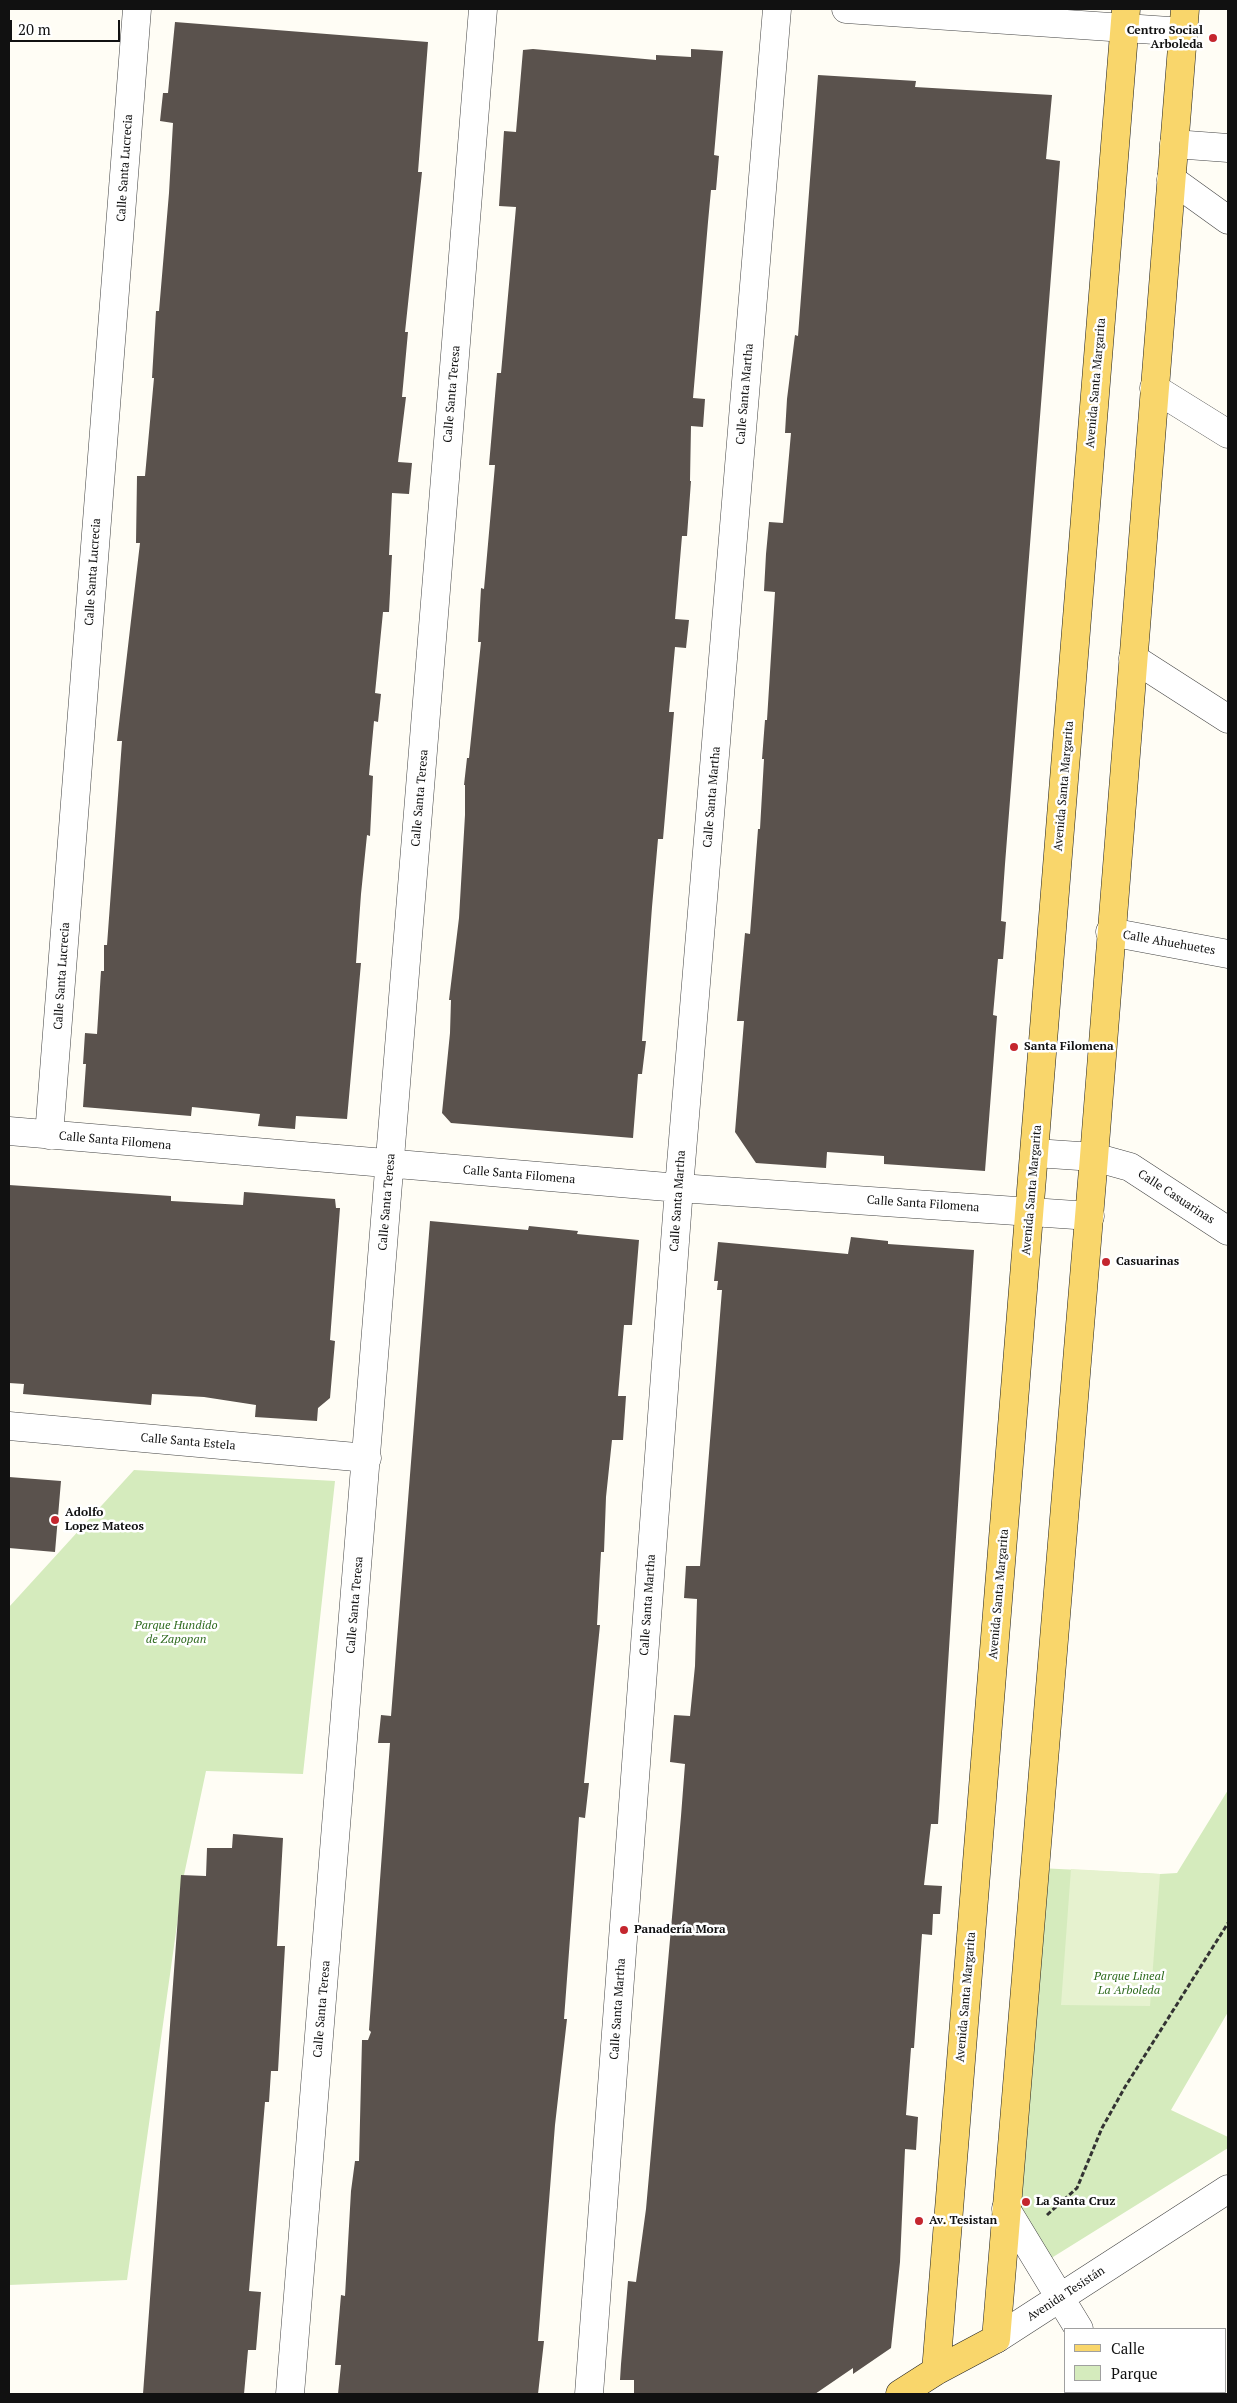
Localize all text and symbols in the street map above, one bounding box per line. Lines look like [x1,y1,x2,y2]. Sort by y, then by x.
scale bar [12,10,122,42]
text: 20 m [18,19,51,39]
place label: Centro Social Arboleda [1127,24,1203,52]
marker: Centro Social Arboleda [1207,32,1219,44]
street label: Calle Santa Lucrecia [114,114,136,222]
street label: Avenida Santa Margarita [1083,317,1109,449]
street label: Calle Santa Martha [733,343,757,445]
street label: Calle Santa Teresa [441,345,463,443]
street label: Calle Santa Lucrecia [82,518,104,626]
street label: Avenida Santa Margarita [1051,720,1077,852]
street label: Calle Santa Martha [700,746,724,848]
street label: Calle Santa Teresa [409,749,431,847]
street label: Calle Santa Lucrecia [51,922,73,1030]
street label: Calle Ahuehuetes [1122,928,1216,958]
place label: Santa Filomena [1024,1040,1114,1054]
marker: Santa Filomena [1008,1041,1020,1053]
street label: Avenida Santa Margarita [1019,1124,1045,1256]
street label: Calle Santa Filomena [58,1129,172,1153]
street label: Calle Santa Martha [667,1150,689,1252]
street label: Calle Santa Teresa [376,1153,398,1251]
street label: Calle Santa Filomena [462,1163,576,1187]
street label: Calle Casuarinas [1135,1167,1217,1227]
street label: Calle Santa Filomena [866,1193,980,1215]
place label: Casuarinas [1116,1255,1179,1269]
marker: Casuarinas [1100,1256,1112,1268]
street label: Calle Santa Estela [140,1431,236,1453]
place label: Adolfo Lopez Mateos [65,1506,144,1534]
marker: Adolfo Lopez Mateos [49,1514,61,1526]
street label: Avenida Santa Margarita [986,1528,1012,1660]
street label: Calle Santa Martha [637,1554,659,1656]
street label: Calle Santa Teresa [344,1556,366,1654]
park label: Parque Hundido de Zapopan [135,1619,217,1647]
place label: Panadería Mora [634,1923,726,1937]
marker: Panadería Mora [618,1924,630,1936]
street label: Avenida Santa Margarita [953,1931,979,2063]
street label: Calle Santa Martha [607,1958,629,2060]
street label: Calle Santa Teresa [311,1960,333,2058]
park label: Parque Lineal La Arboleda [1094,1970,1164,1998]
place label: La Santa Cruz [1036,2195,1115,2209]
marker: La Santa Cruz [1020,2196,1032,2208]
place label: Av. Tesistan [929,2214,997,2228]
marker: Av. Tesistan [913,2215,925,2227]
street label: Avenida Tesistán [1024,2263,1108,2325]
legend [1064,2328,1227,2393]
text: Calle [1111,2338,1145,2358]
text: Parque [1111,2363,1158,2383]

